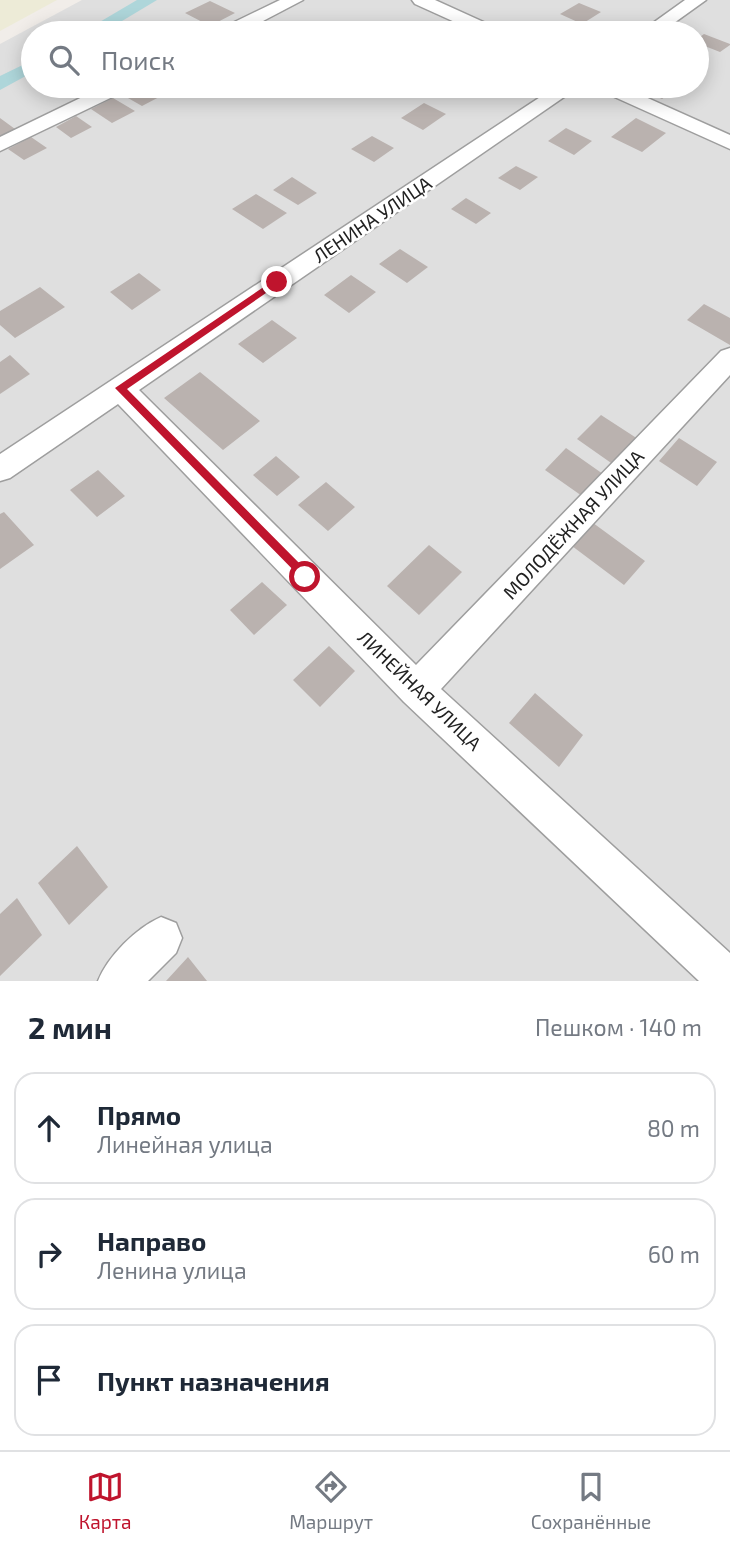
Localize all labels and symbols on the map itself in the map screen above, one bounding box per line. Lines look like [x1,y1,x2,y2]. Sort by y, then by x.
street label: ЛЕНИНА УЛИЦА [308,171,436,267]
route end [261,266,292,297]
street label: МОЛОДЁЖНАЯ УЛИЦА [498,444,648,603]
route start [289,561,320,592]
street label: ЛИНЕЙНАЯ УЛИЦА [354,625,487,755]

